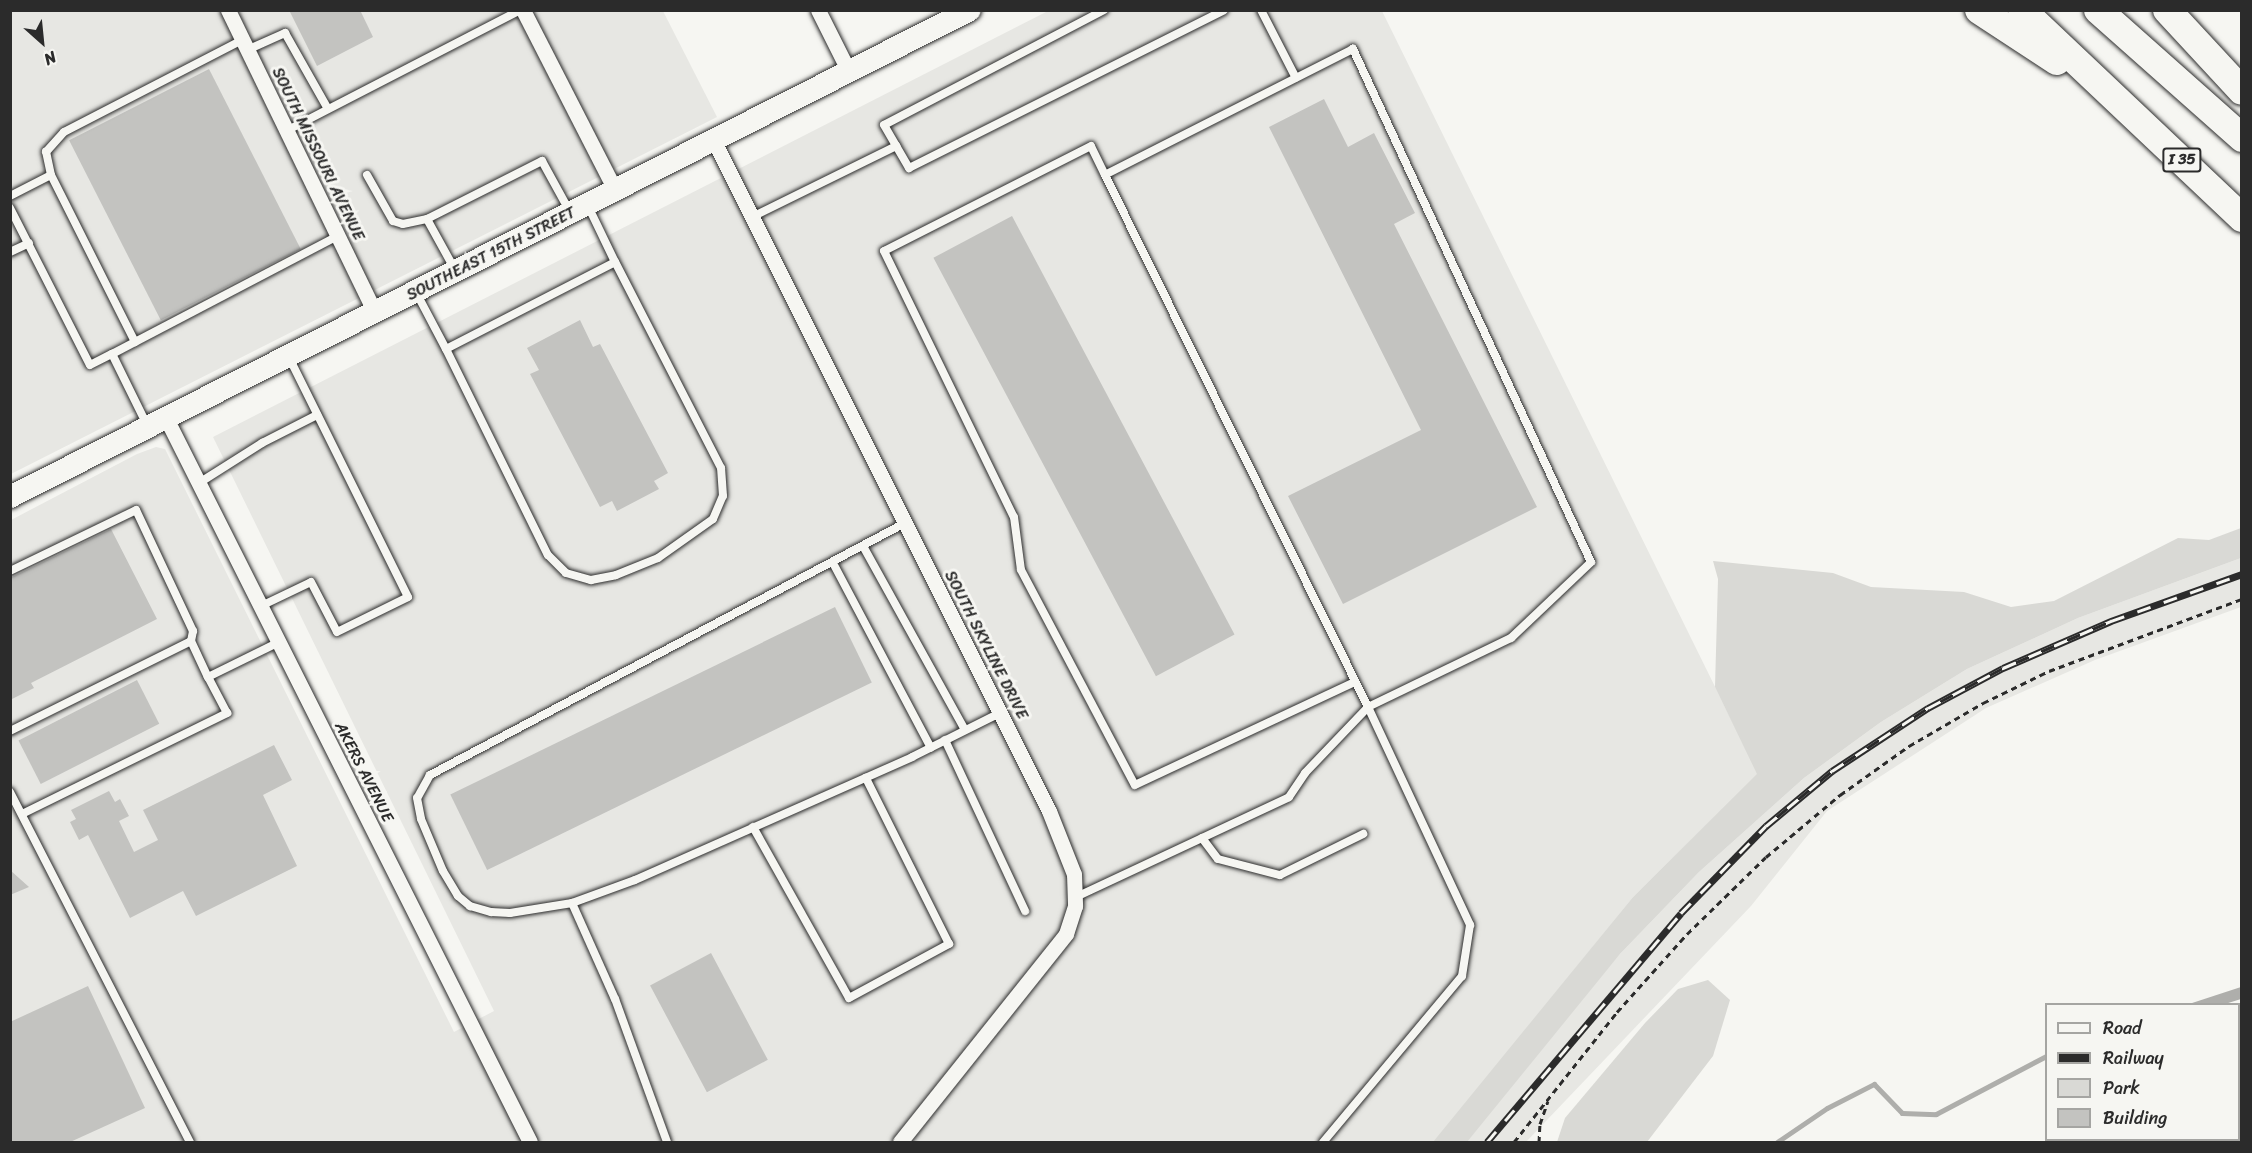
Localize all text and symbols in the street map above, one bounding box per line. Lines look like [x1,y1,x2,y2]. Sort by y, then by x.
north arrow [12,12,72,72]
text: N [39,43,62,74]
street label: SOUTH MISSOURI AVENUE [267,63,369,245]
road number: I 35 [2161,148,2203,172]
street label: SOUTHEAST 15TH STREET [403,203,579,305]
street label: SOUTH SKYLINE DRIVE [940,567,1032,723]
street label: AKERS AVENUE [330,718,398,826]
legend [2045,1003,2240,1141]
text: Road [2103,1012,2142,1044]
text: Railway [2103,1042,2164,1074]
text: Park [2103,1072,2140,1104]
text: Building [2103,1102,2167,1134]

